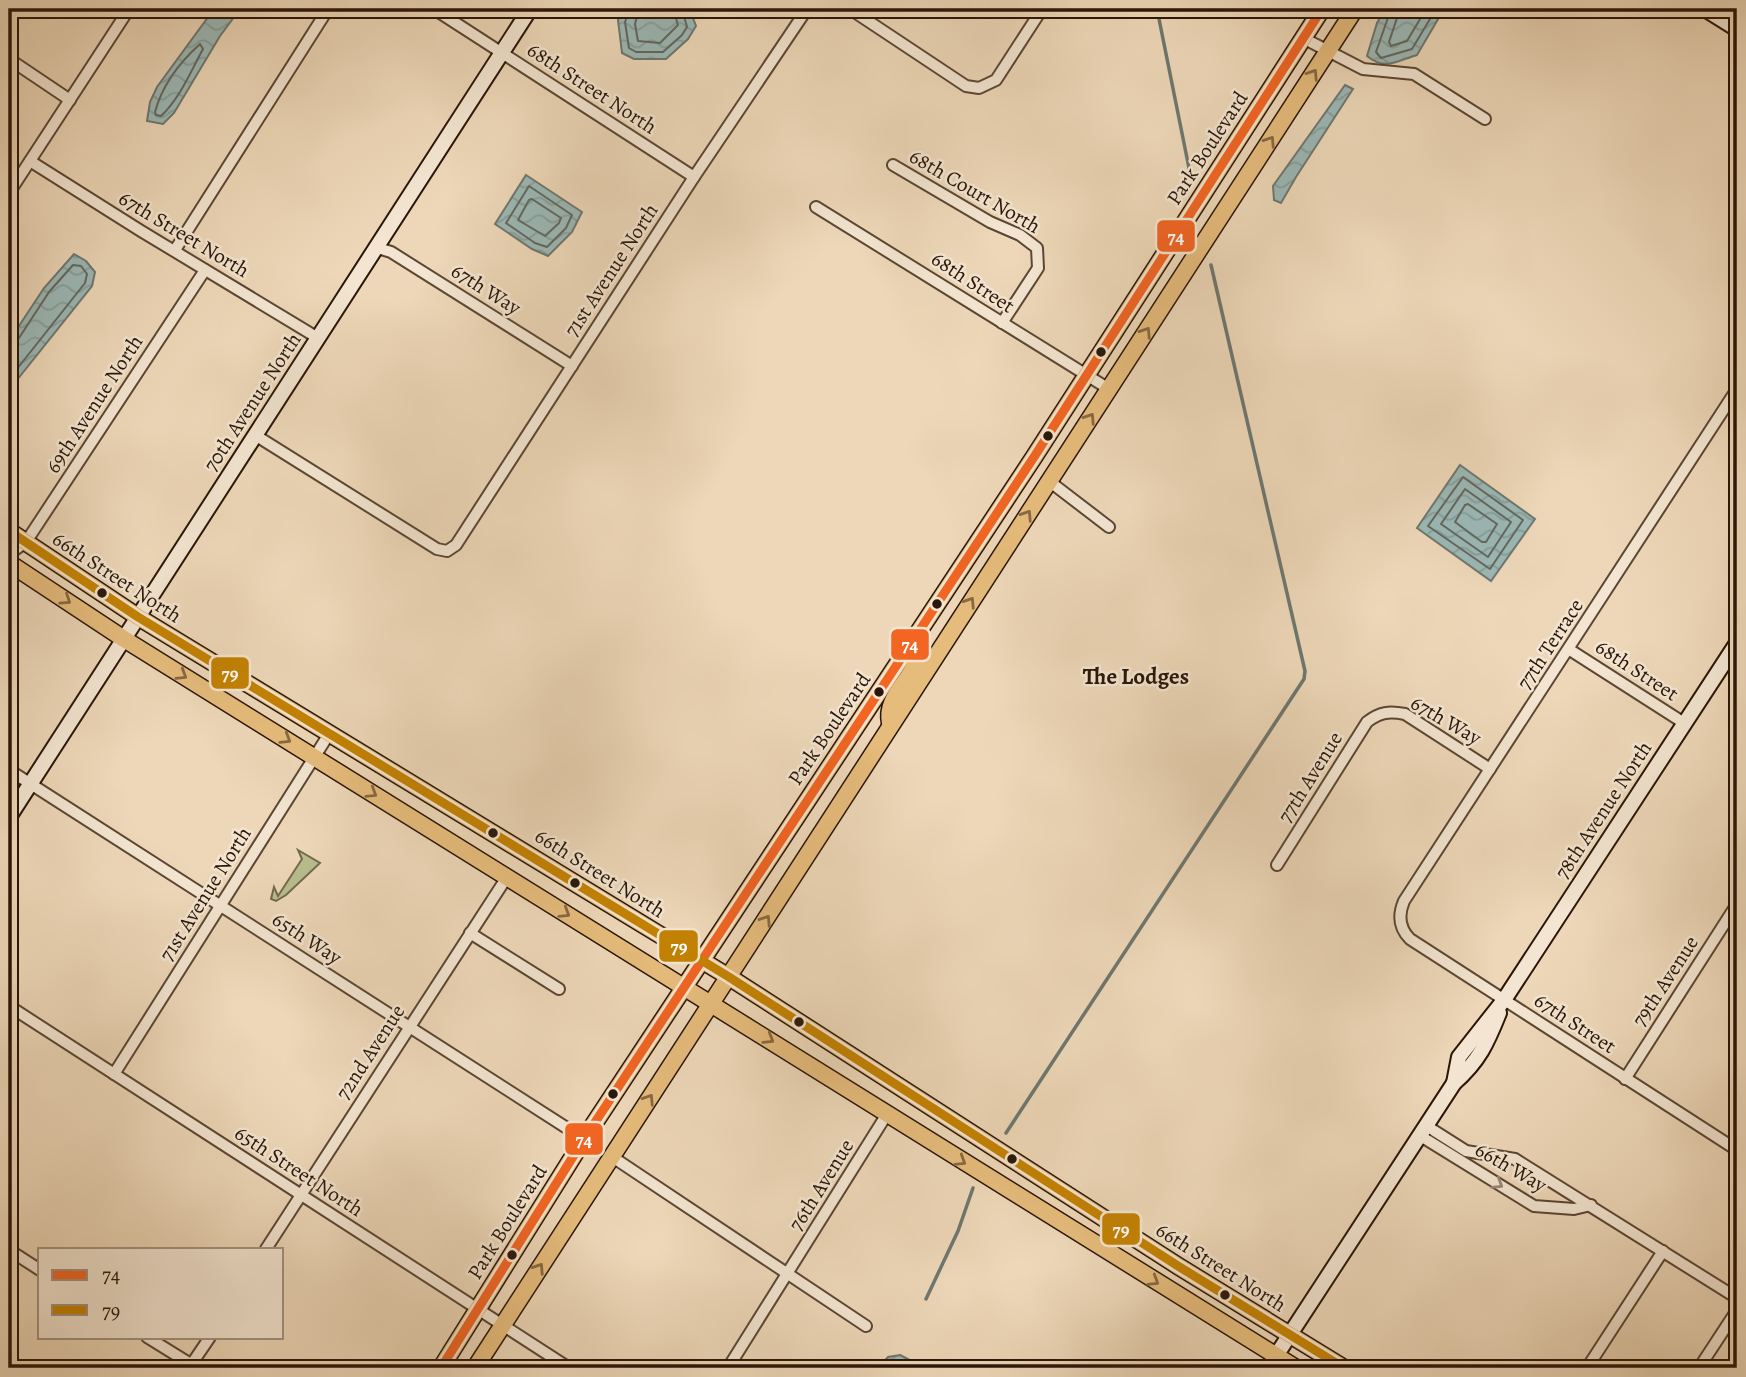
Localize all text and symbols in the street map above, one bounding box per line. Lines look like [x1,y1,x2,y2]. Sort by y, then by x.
street label: 68th Street North [522,36,662,140]
one-way arrow [1305,69,1317,82]
street label: Park Boulevard [1160,85,1255,210]
one-way arrow [1261,135,1274,148]
street label: 68th Court North [904,142,1046,240]
street label: 67th Street North [113,184,255,284]
street label: 71st Avenue North [557,198,665,342]
line badge: 74 [1156,219,1196,253]
text: 74 [1167,224,1185,250]
street label: 68th Street [926,245,1020,319]
street label: 67th Way [446,257,527,322]
one-way arrow [1138,326,1151,339]
street label: 70th Avenue North [197,327,307,477]
street label: 69th Avenue North [39,329,149,479]
unlabelled marker [1094,345,1108,359]
one-way arrow [1082,413,1095,426]
unlabelled marker [1041,429,1055,443]
one-way arrow [1019,509,1032,522]
street label: 66th Street North [47,525,187,629]
unlabelled marker [95,586,109,600]
one-way arrow [58,592,71,605]
street label: 77th Terrace [1510,593,1590,695]
unlabelled marker [930,597,944,611]
one-way arrow [962,597,974,610]
line badge: 74 [890,628,930,661]
text: 74 [901,632,919,658]
street label: 68th Street [1590,633,1684,707]
line badge: 79 [210,656,250,690]
text: 79 [222,661,239,687]
district label: The Lodges [1083,661,1189,692]
one-way arrow [175,667,188,680]
street label: Park Boulevard [781,667,877,791]
unlabelled marker [872,685,886,699]
street label: 67th Way [1405,689,1487,752]
street label: 77th Avenue [1271,726,1349,828]
one-way arrow [278,731,291,744]
street label: 78th Avenue North [1548,736,1658,884]
one-way arrow [365,784,378,797]
street label: 71st Avenue North [152,821,258,967]
street label: 66th Street North [529,822,671,924]
unlabelled marker [486,826,500,840]
unlabelled marker [568,876,582,890]
one-way arrow [558,904,571,917]
street label: 65th Way [267,905,348,971]
one-way arrow [758,915,770,928]
line badge: 79 [658,929,699,963]
street label: 79th Avenue [1625,930,1705,1032]
text: 79 [671,934,688,960]
street label: 67th Street [1529,986,1621,1060]
street label: 72nd Avenue [329,999,411,1105]
unlabelled marker [792,1015,806,1029]
one-way arrow [761,1031,774,1044]
unlabelled marker [606,1087,620,1101]
one-way arrow [641,1093,654,1106]
street label: 65th Street North [229,1119,369,1223]
line badge: 74 [564,1122,604,1156]
text: 74 [575,1127,593,1153]
street label: 76th Avenue [782,1134,860,1236]
street label: 66th Way [1470,1135,1552,1199]
one-way arrow [954,1152,967,1165]
unlabelled marker [1005,1152,1019,1166]
street label: Park Boulevard [461,1159,554,1285]
one-way arrow [1491,1175,1504,1188]
line badge: 79 [1101,1212,1141,1246]
street label: 66th Street North [1150,1216,1292,1318]
text: 79 [1113,1217,1130,1243]
legend [38,1248,284,1338]
unlabelled marker [505,1248,519,1262]
text: 74 [102,1261,120,1289]
one-way arrow [531,1263,544,1276]
one-way arrow [1147,1272,1160,1285]
unlabelled marker [1218,1288,1232,1302]
text: 79 [102,1297,120,1325]

